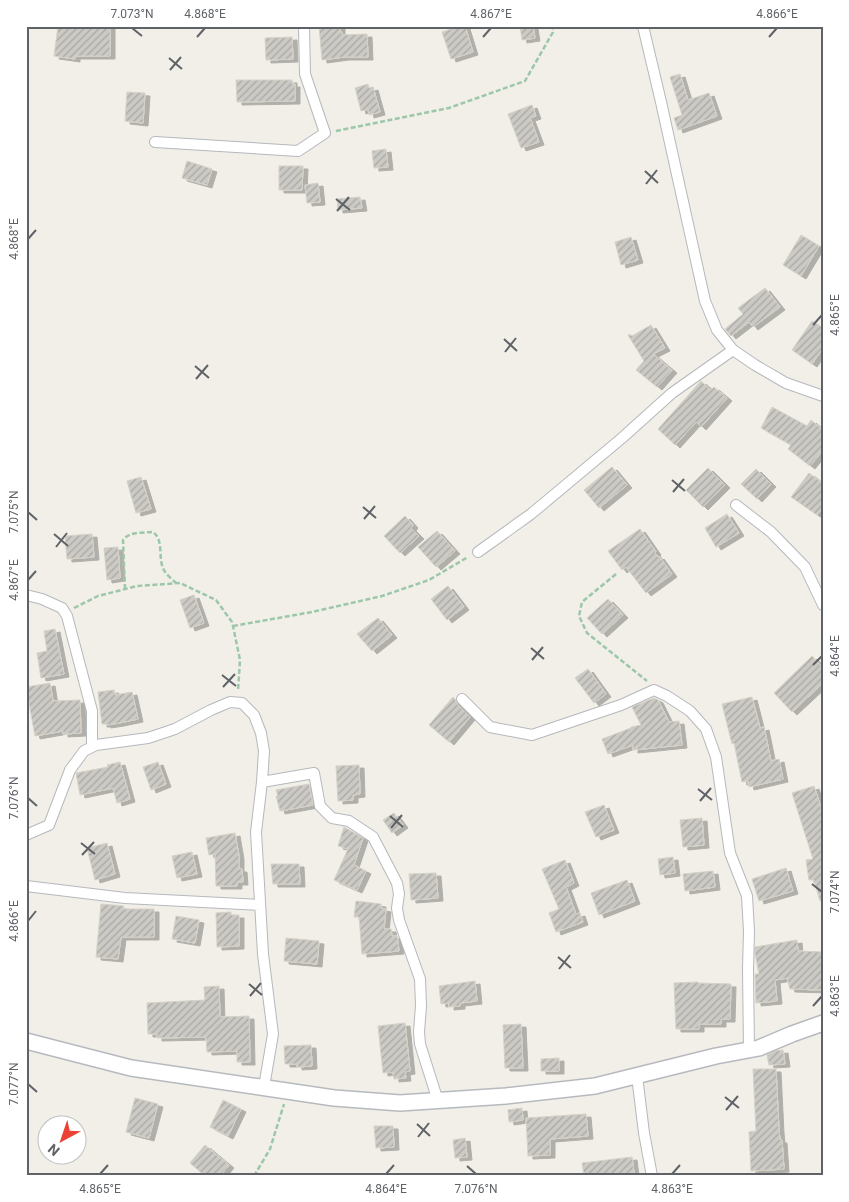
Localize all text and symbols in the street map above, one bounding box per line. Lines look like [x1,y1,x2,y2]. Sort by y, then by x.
text: 7.073°N [110,7,154,21]
text: 4.868°E [184,7,226,21]
text: 4.867°E [470,7,512,21]
text: 4.866°E [756,7,798,21]
text: 4.868°E [7,218,21,260]
text: 4.865°E [828,294,842,336]
text: 7.075°N [7,490,21,534]
text: 4.867°E [7,559,21,601]
text: 4.864°E [828,635,842,677]
text: 7.076°N [7,776,21,820]
text: 7.074°N [828,870,842,914]
text: 4.866°E [7,900,21,942]
text: 4.863°E [828,975,842,1017]
text: 7.077°N [7,1062,21,1106]
north arrow [38,1114,88,1164]
text: N [45,1141,63,1159]
text: 4.865°E [79,1182,121,1196]
text: 4.864°E [365,1182,407,1196]
text: 7.076°N [454,1182,498,1196]
text: 4.863°E [651,1182,693,1196]

